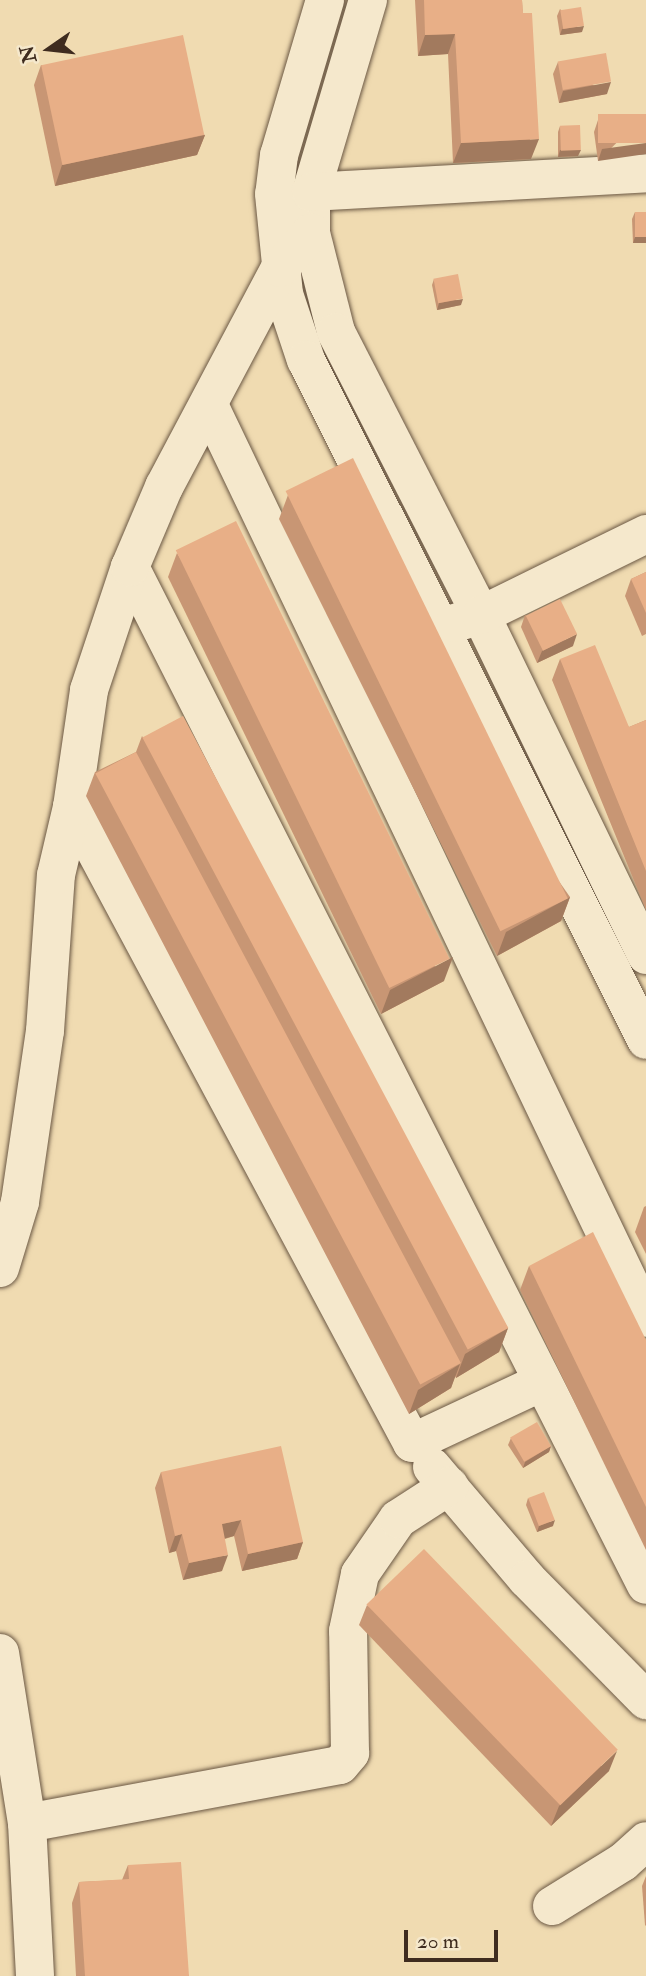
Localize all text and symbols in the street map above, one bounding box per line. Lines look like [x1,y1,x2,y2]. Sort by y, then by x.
north arrow [14,14,84,84]
text: N [15,43,42,65]
scale bar [408,1916,503,1960]
text: 20 m [417,1928,459,1955]

